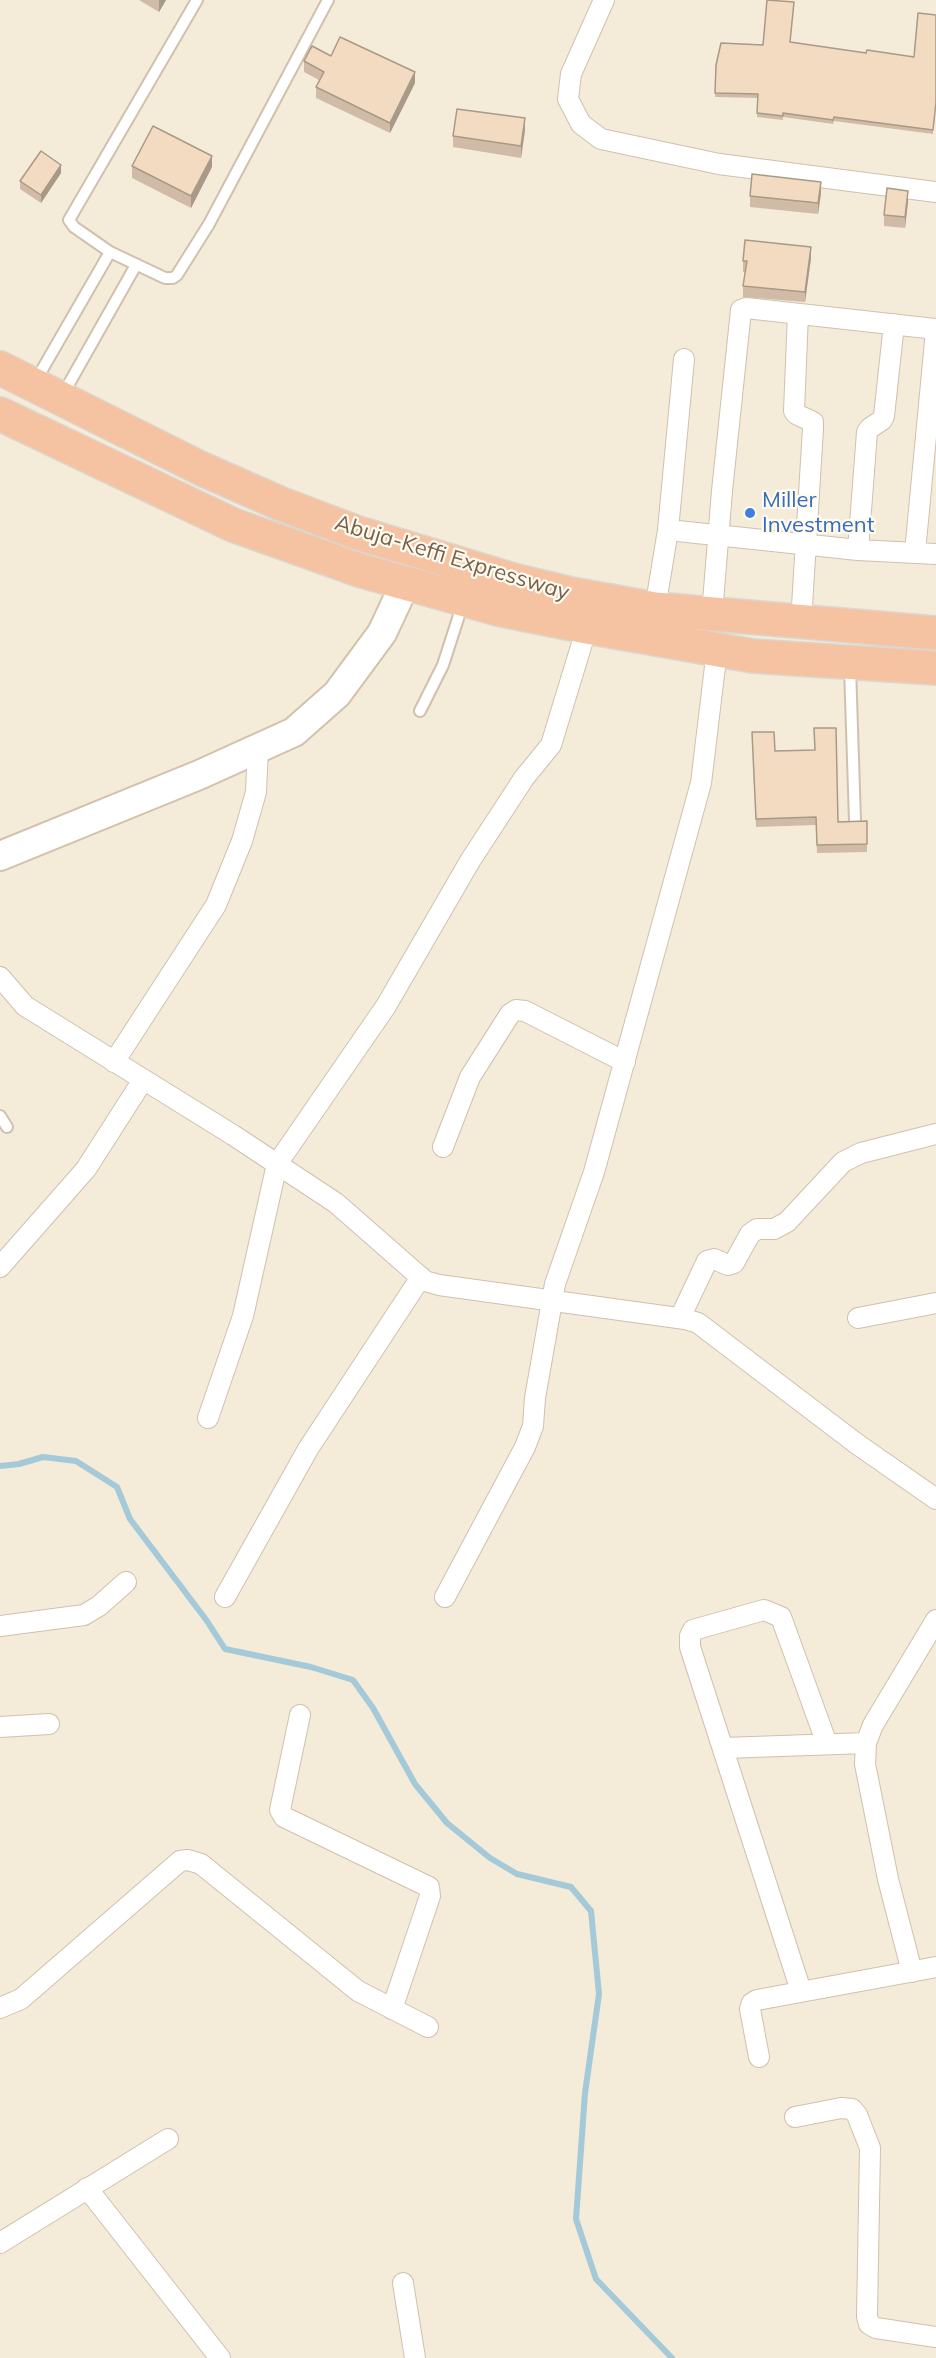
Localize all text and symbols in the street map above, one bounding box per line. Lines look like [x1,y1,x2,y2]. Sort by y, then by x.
place label: Miller Investment [762,487,874,538]
marker: Miller Investment [743,506,757,520]
street label: Abuja-Keffi Expressway [331,510,573,606]

